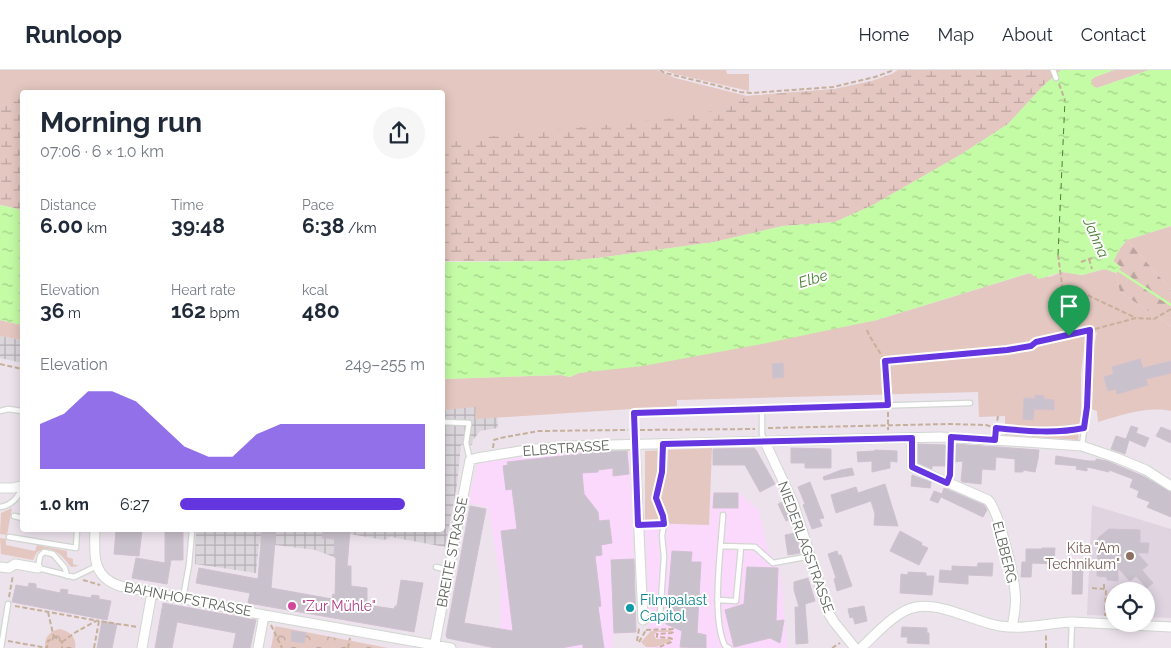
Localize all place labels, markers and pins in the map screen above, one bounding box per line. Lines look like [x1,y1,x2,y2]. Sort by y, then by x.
pin [1048,285,1090,336]
place label: Kita "Am Technikum" [1045,540,1120,572]
marker: Kita "Am Technikum" [1124,550,1136,562]
place label: Filmpalast Capitol [640,592,707,624]
place label: "Zur Mühle" [302,598,376,614]
marker: "Zur Mühle" [286,600,298,612]
marker: Filmpalast Capitol [624,602,636,614]

